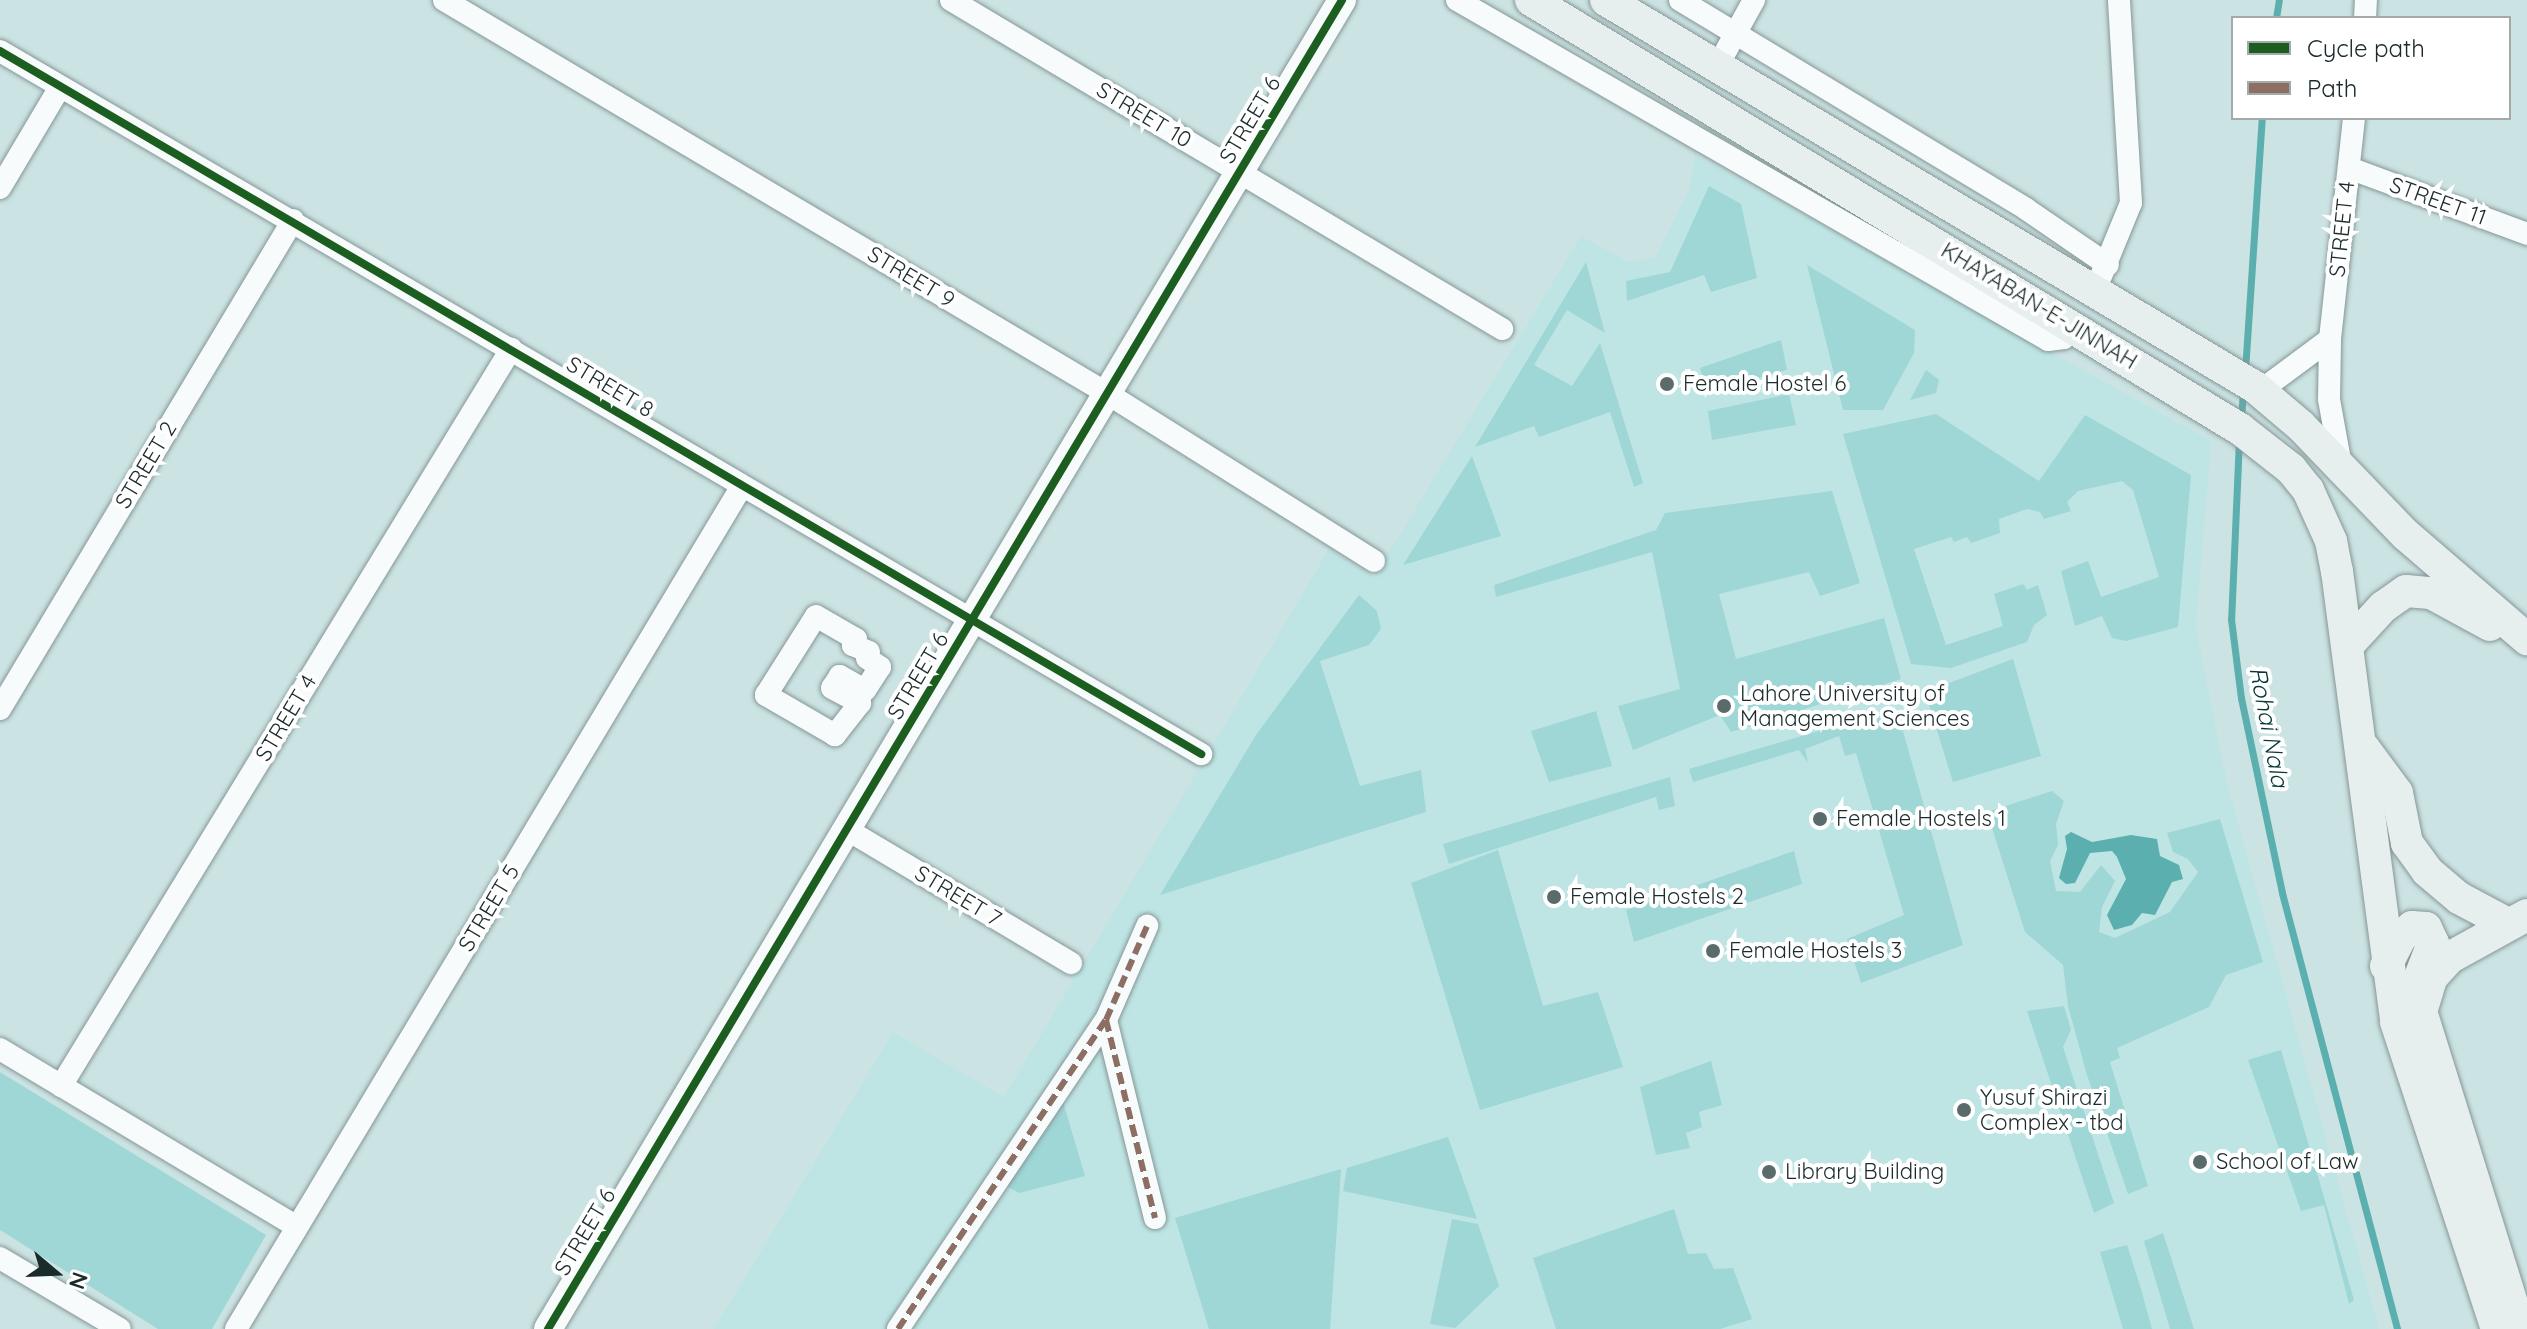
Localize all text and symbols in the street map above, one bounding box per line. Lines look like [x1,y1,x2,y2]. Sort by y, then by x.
legend [2231,16,2511,120]
text: Cycle path [2307,33,2425,63]
street label: STREET 6 [1214,72,1286,168]
text: Path [2307,73,2358,103]
street label: STREET 10 [1092,76,1196,154]
street label: STREET 11 [2386,171,2490,231]
street label: STREET 4 [2324,180,2360,278]
street label: KHAYABAN-E-JINNAH [1936,237,2142,375]
street label: STREET 9 [863,241,959,313]
street label: STREET 8 [562,351,658,423]
place label: Female Hostel 6 [1683,371,1846,397]
marker: Female Hostel 6 [1658,375,1676,393]
street label: STREET 2 [110,417,182,513]
street label: STREET 6 [882,628,954,724]
water label: Rohai Nala [2243,664,2295,790]
street label: STREET 4 [250,670,322,766]
place label: Lahore University of Management Sciences [1740,680,1970,732]
marker: Lahore University of Management Sciences [1715,697,1733,715]
place label: Female Hostels 1 [1836,806,2006,832]
marker: Female Hostels 1 [1811,810,1829,828]
street label: STREET 5 [453,860,525,956]
street label: STREET 7 [910,860,1006,932]
place label: Female Hostels 2 [1570,884,1744,910]
marker: Female Hostels 2 [1545,888,1563,906]
place label: Female Hostels 3 [1729,938,1902,964]
marker: Female Hostels 3 [1704,942,1722,960]
place label: Yusuf Shirazi Complex - tbd [1980,1084,2124,1136]
marker: Yusuf Shirazi Complex - tbd [1955,1101,1973,1119]
place label: School of Law [2216,1149,2359,1175]
marker: School of Law [2191,1153,2209,1171]
place label: Library Building [1785,1159,1944,1185]
marker: Library Building [1760,1163,1778,1181]
street label: STREET 6 [549,1184,621,1280]
north arrow [16,1233,96,1313]
text: N [63,1269,95,1293]

